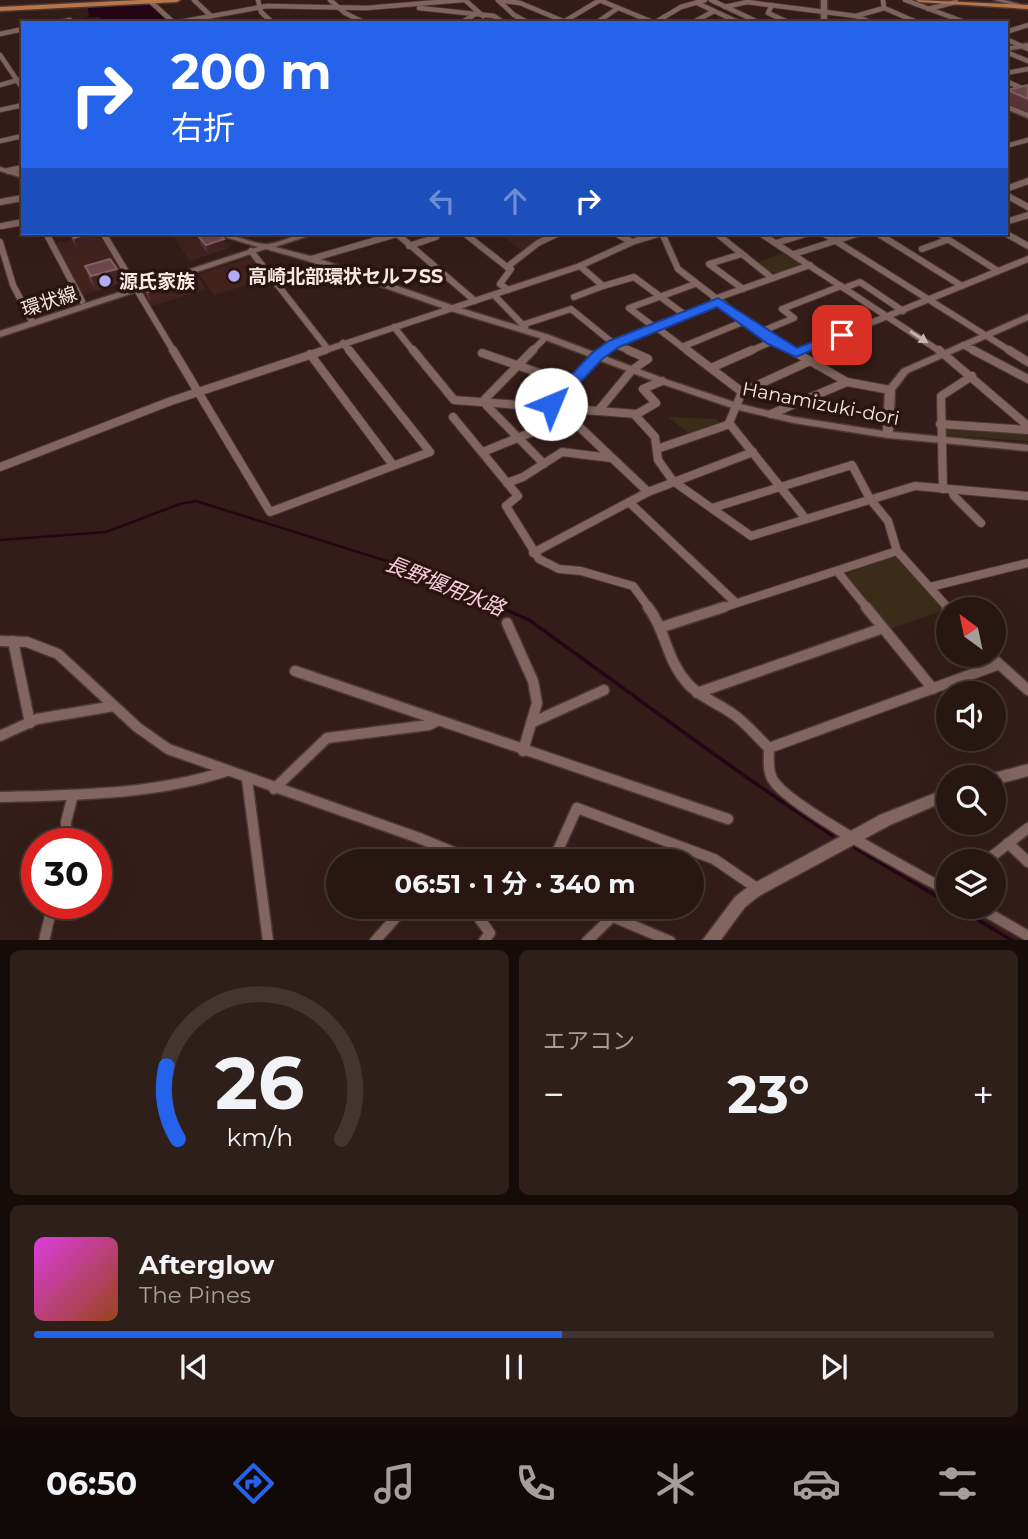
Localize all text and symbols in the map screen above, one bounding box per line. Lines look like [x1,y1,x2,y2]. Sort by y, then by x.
text: 200 m [171,42,332,101]
icon: right [56,49,147,140]
text: 右折 [171,108,235,147]
icon: left [423,182,461,220]
icon: ahead [496,182,534,220]
icon: right [569,182,607,220]
place label: 高崎北部環状セルフSS [248,265,443,288]
marker: 高崎北部環状セルフSS [226,268,242,284]
place label: 源氏家族 [119,270,195,293]
marker: 源氏家族 [97,273,113,289]
street label: 環状線 [18,282,80,321]
pin [812,305,872,365]
icon: arrive [823,316,861,354]
one-way arrow [910,331,929,344]
position arrow [514,367,588,441]
street label: Hanamizuki-dori [740,377,902,430]
water label: 長野堰用水路 [382,550,510,621]
north arrow [936,597,1006,667]
map controls [936,597,1006,919]
button: sound [936,681,1006,751]
button: search [936,765,1006,835]
speed limit sign: 30 [21,828,112,919]
button: layers [936,849,1006,919]
text: 06:51 · 1 分 · 340 m [395,868,635,900]
text: エアコン [543,1027,635,1055]
text: 26 [215,1039,304,1127]
text: 23° [727,1063,810,1126]
text: − [543,1071,565,1118]
text: + [972,1071,994,1118]
text: km/h [226,1121,293,1151]
text: Afterglow [139,1249,274,1281]
text: The Pines [139,1281,251,1309]
icon: previous [175,1348,213,1386]
icon: pause [495,1348,533,1386]
icon: next [815,1348,853,1386]
icon: directions [229,1459,278,1508]
icon: music [370,1459,419,1508]
icon: phone [511,1459,560,1508]
icon: climate [651,1459,700,1508]
icon: car [792,1459,841,1508]
icon: filters [933,1459,982,1508]
text: 06:50 [46,1464,137,1503]

